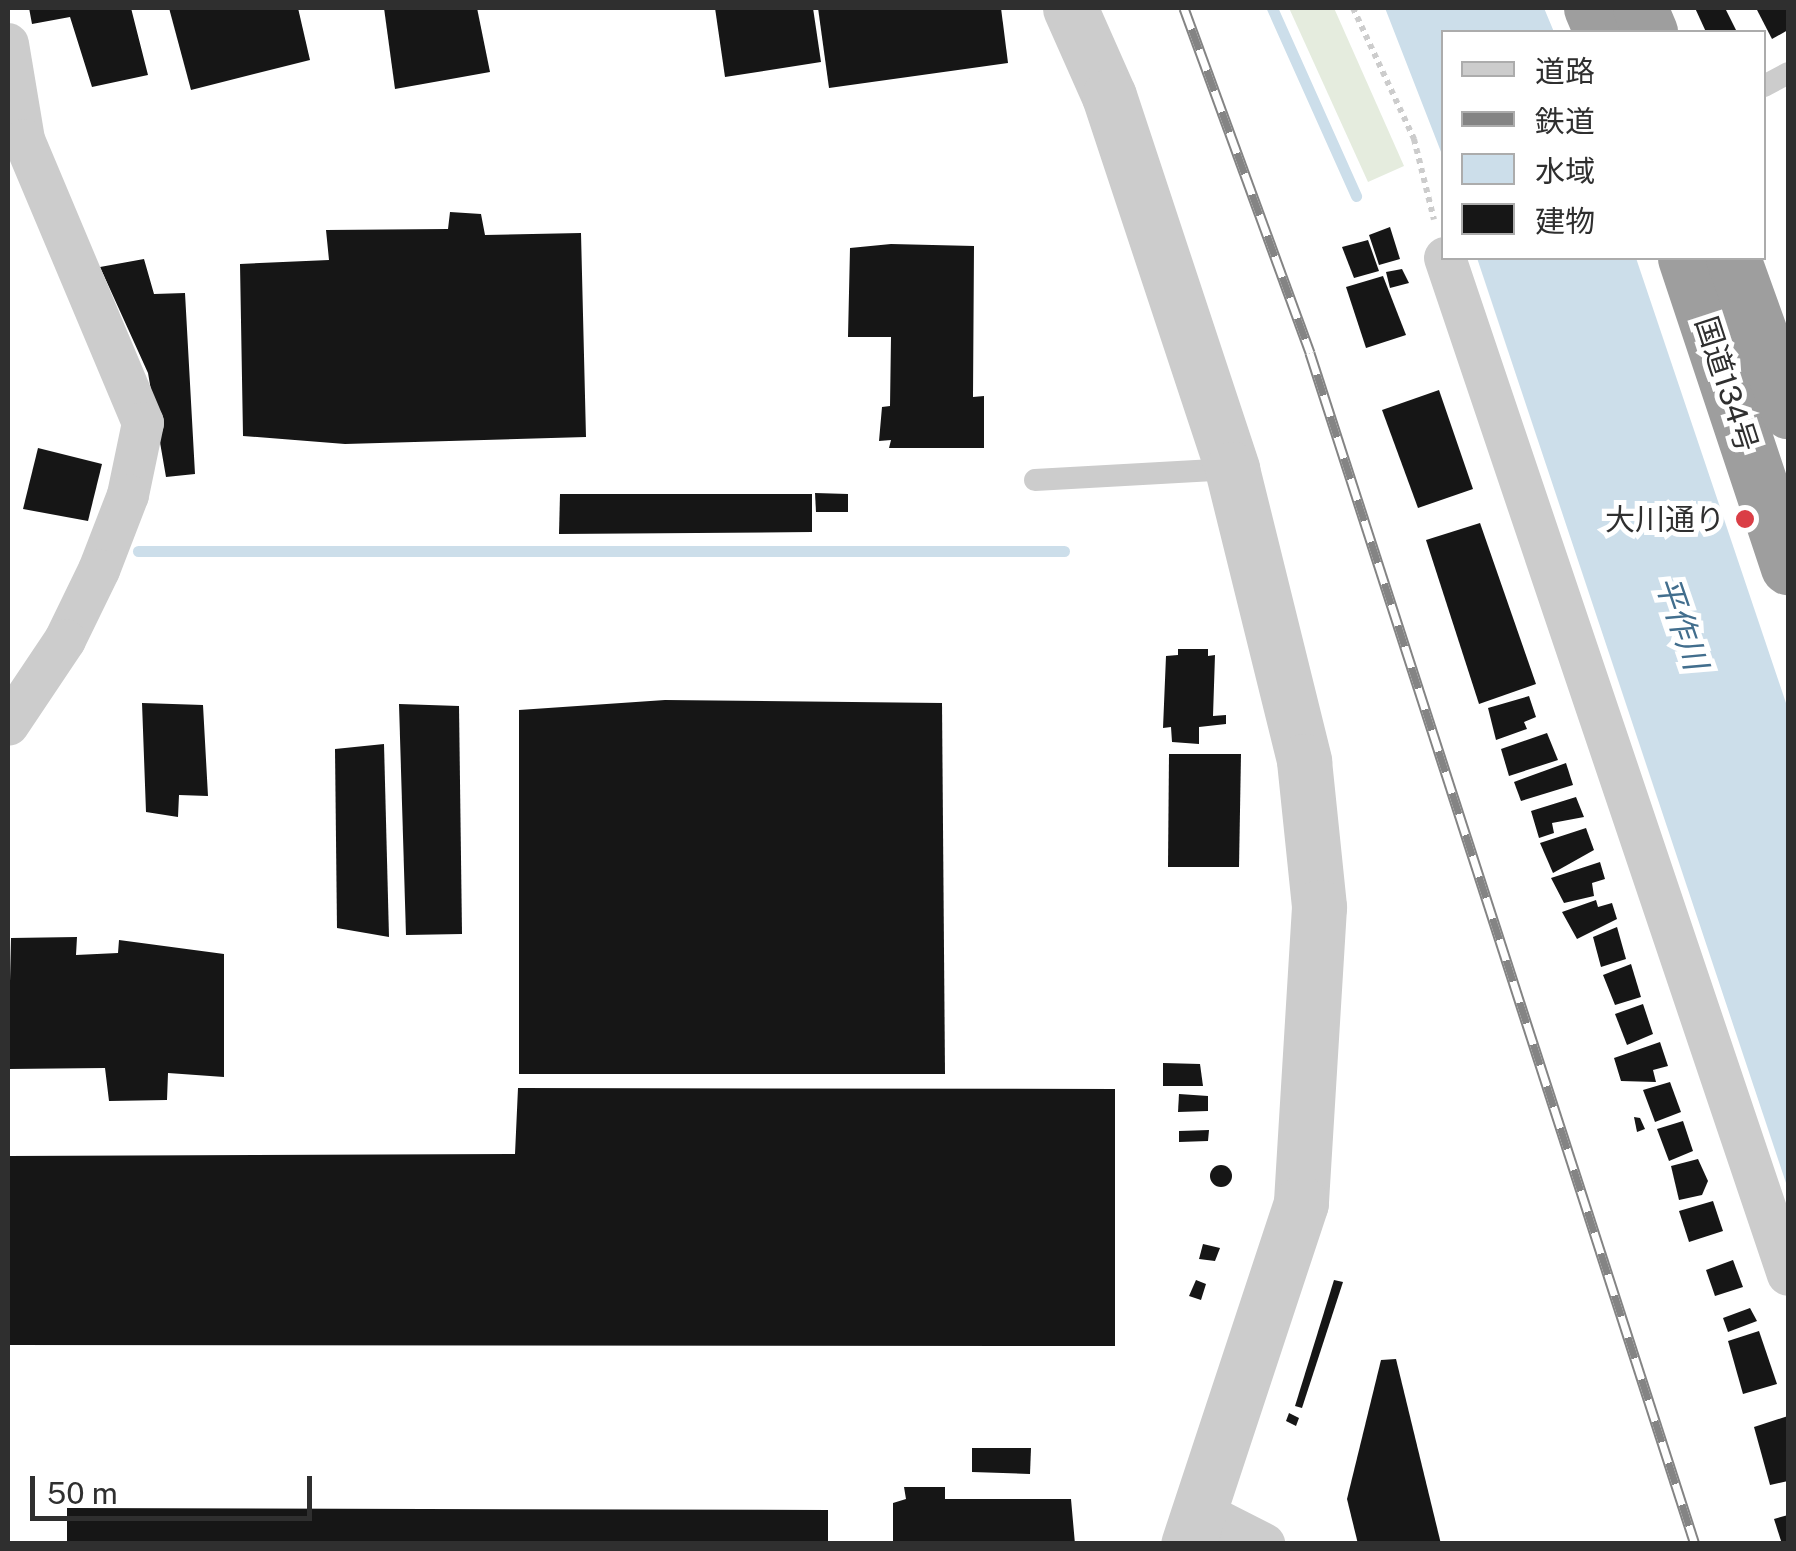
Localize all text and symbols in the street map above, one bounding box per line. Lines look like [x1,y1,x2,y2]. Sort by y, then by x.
legend [1441,30,1766,260]
text: 道路 [1535,53,1595,89]
text: 鉄道 [1535,103,1595,139]
text: 水域 [1535,153,1595,189]
text: 建物 [1535,203,1595,239]
street label: 国道134号 [1688,312,1766,456]
place label: 大川通り [1605,501,1725,537]
marker: 大川通り [1734,508,1756,530]
water label: 平作川 [1647,571,1715,675]
scale bar [35,1456,318,1518]
text: 50 m [47,1475,118,1511]

